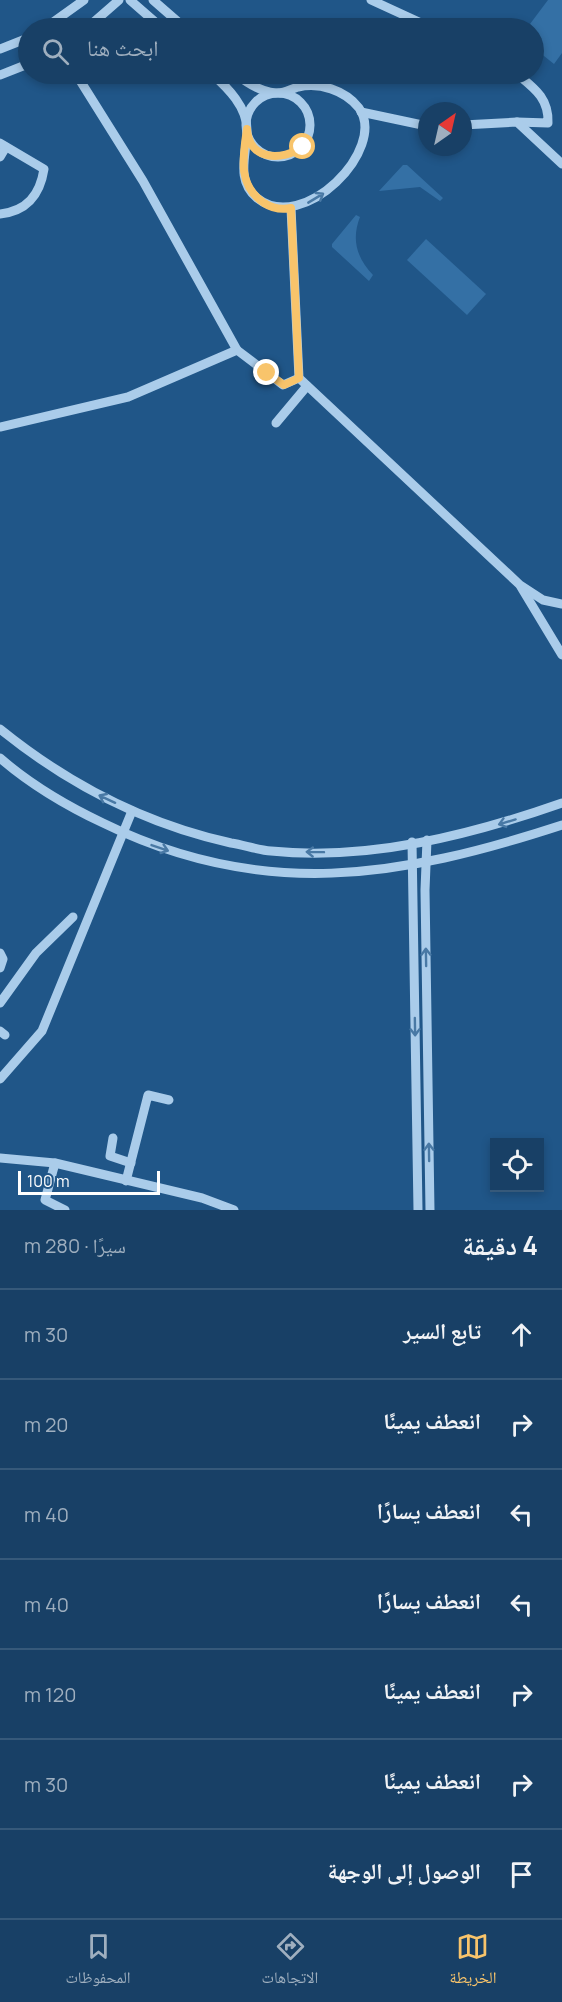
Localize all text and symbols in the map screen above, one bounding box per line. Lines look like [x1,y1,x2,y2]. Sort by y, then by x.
search box [18,18,544,84]
text: ابحث هنا [87,33,158,63]
icon: search [39,35,72,68]
north arrow [418,102,472,156]
route start [289,133,315,159]
one-way arrow [307,191,324,203]
route end [253,359,279,385]
one-way arrow [99,793,117,805]
one-way arrow [498,817,517,828]
one-way arrow [150,843,169,854]
one-way arrow [305,846,325,858]
one-way arrow [420,947,432,967]
one-way arrow [409,1016,421,1036]
map controls [490,1138,544,1192]
button: locate [490,1138,544,1192]
one-way arrow [423,1142,435,1162]
scale bar [18,1168,160,1196]
text: 100 m [27,1170,70,1192]
text: 4 دقيقة [462,1227,538,1263]
text: سيرًا · 280 m [24,1232,126,1259]
text: تابع السير [403,1316,481,1346]
icon: ahead [505,1318,538,1351]
text: 30 m [24,1321,68,1348]
text: انعطف يمينًا [383,1406,481,1436]
icon: right [505,1408,538,1441]
text: 20 m [24,1411,69,1438]
text: انعطف يسارًا [377,1496,481,1526]
icon: left [505,1498,538,1531]
text: 40 m [24,1501,69,1528]
text: انعطف يسارًا [377,1586,481,1616]
icon: left [505,1588,538,1621]
text: 40 m [24,1591,69,1618]
text: انعطف يمينًا [383,1676,481,1706]
icon: right [505,1678,538,1711]
text: 120 m [24,1681,76,1708]
text: انعطف يمينًا [383,1766,481,1796]
icon: right [505,1768,538,1801]
text: 30 m [24,1771,68,1798]
text: الوصول إلى الوجهة [328,1856,481,1886]
icon: arrive [505,1858,538,1891]
tab: المحفوظات [66,1930,131,1993]
tab: الاتجاهات [262,1930,318,1993]
tab: الخريطة [449,1930,497,1993]

